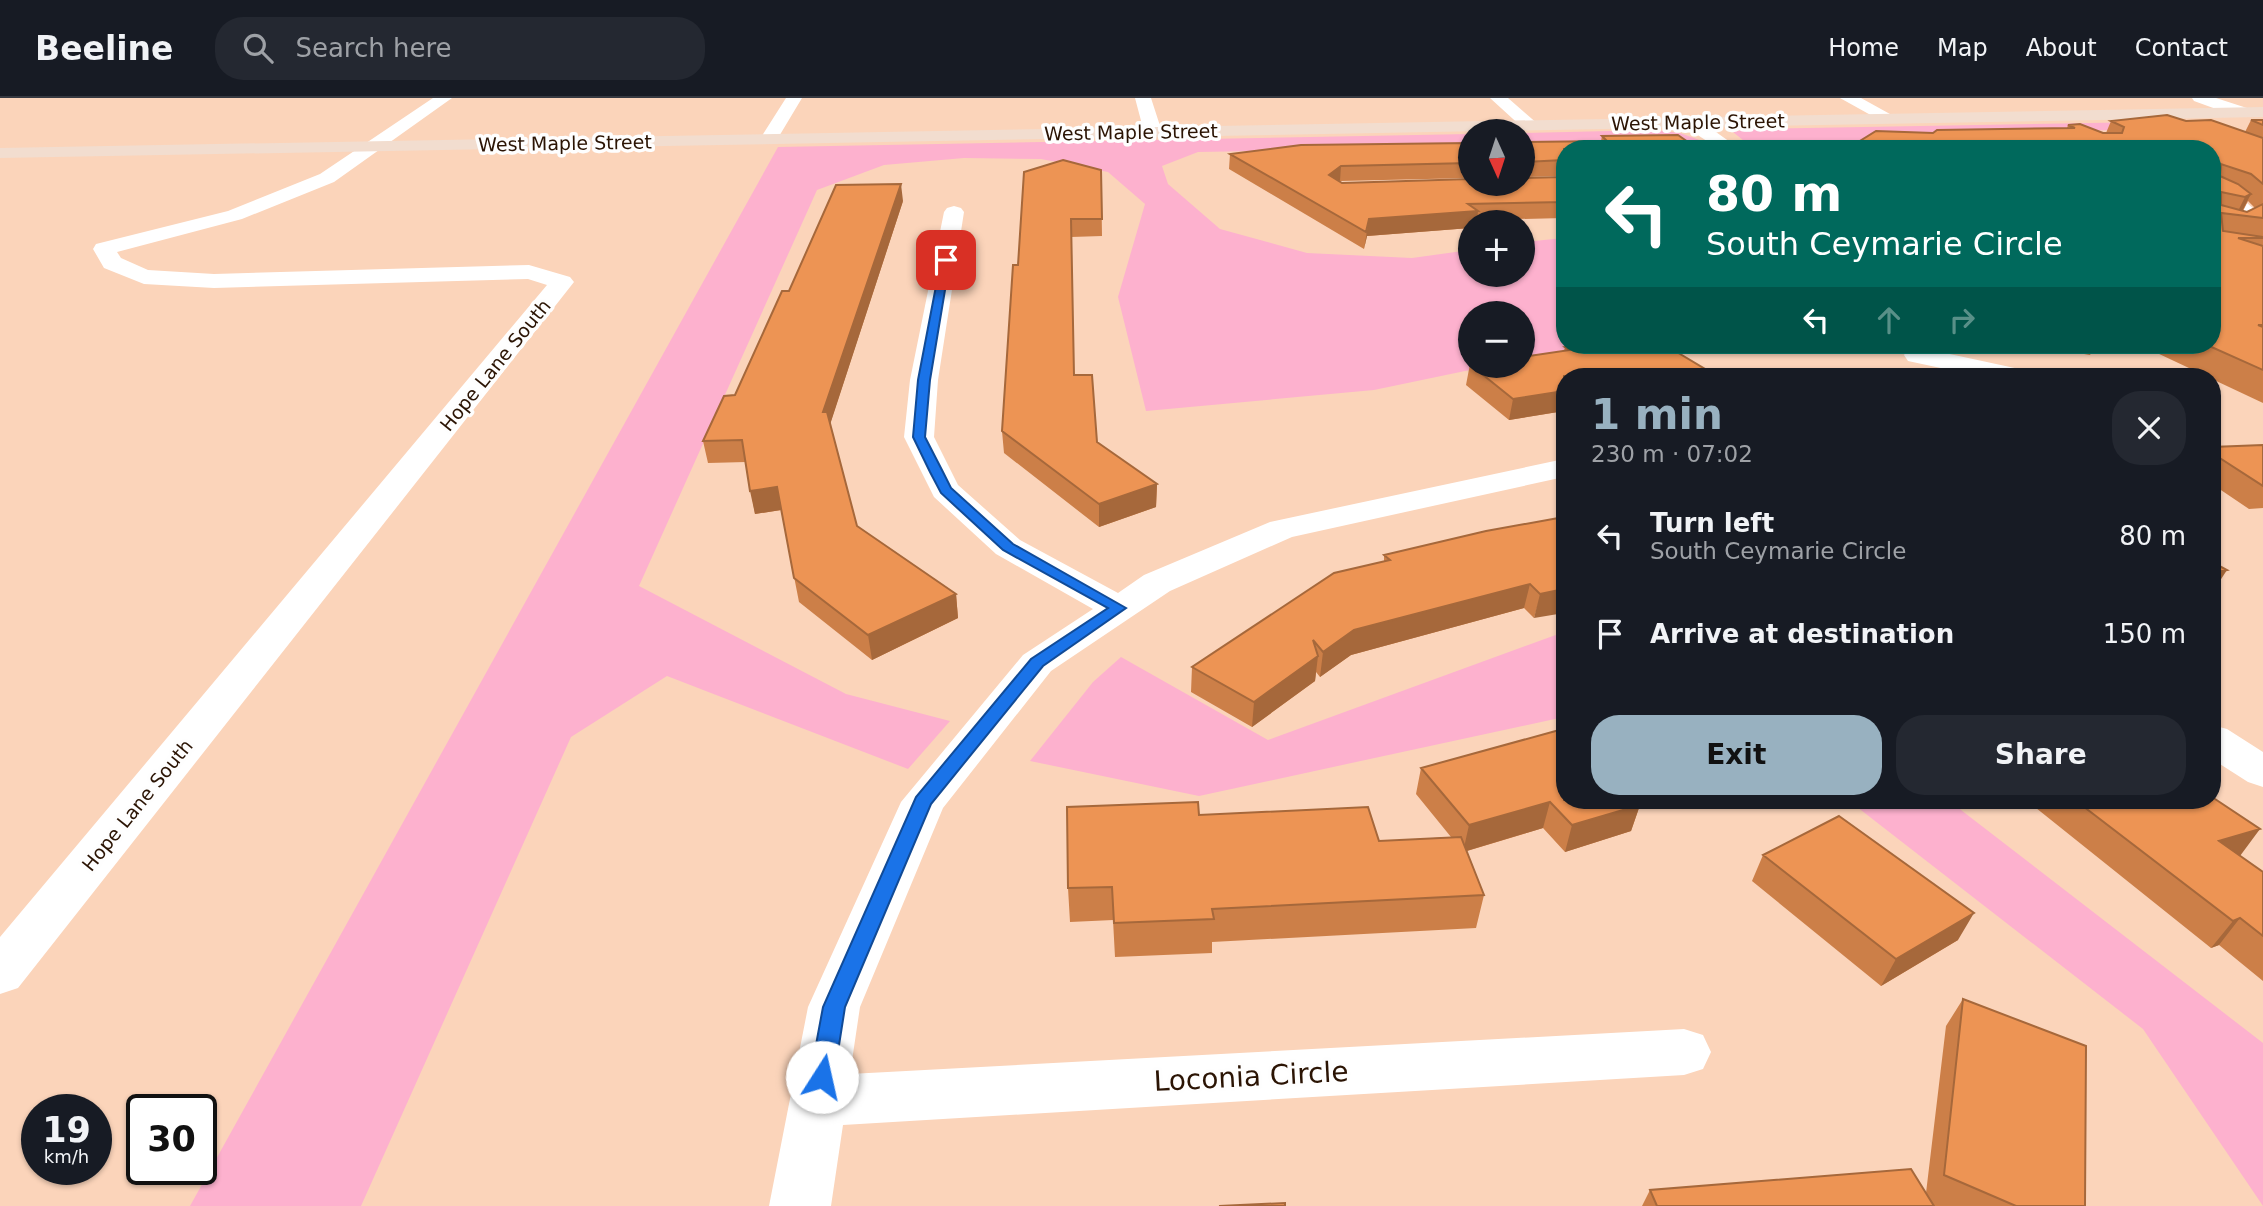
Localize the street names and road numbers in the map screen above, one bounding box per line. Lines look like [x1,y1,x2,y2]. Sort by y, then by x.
street label: West Maple Street [1611,109,1785,135]
street label: West Maple Street [1044,119,1218,145]
street label: West Maple Street [478,130,652,156]
street label: Hope Lane South [435,295,555,435]
street label: Hope Lane South [77,735,197,875]
street label: Loconia Circle [1153,1055,1349,1098]

